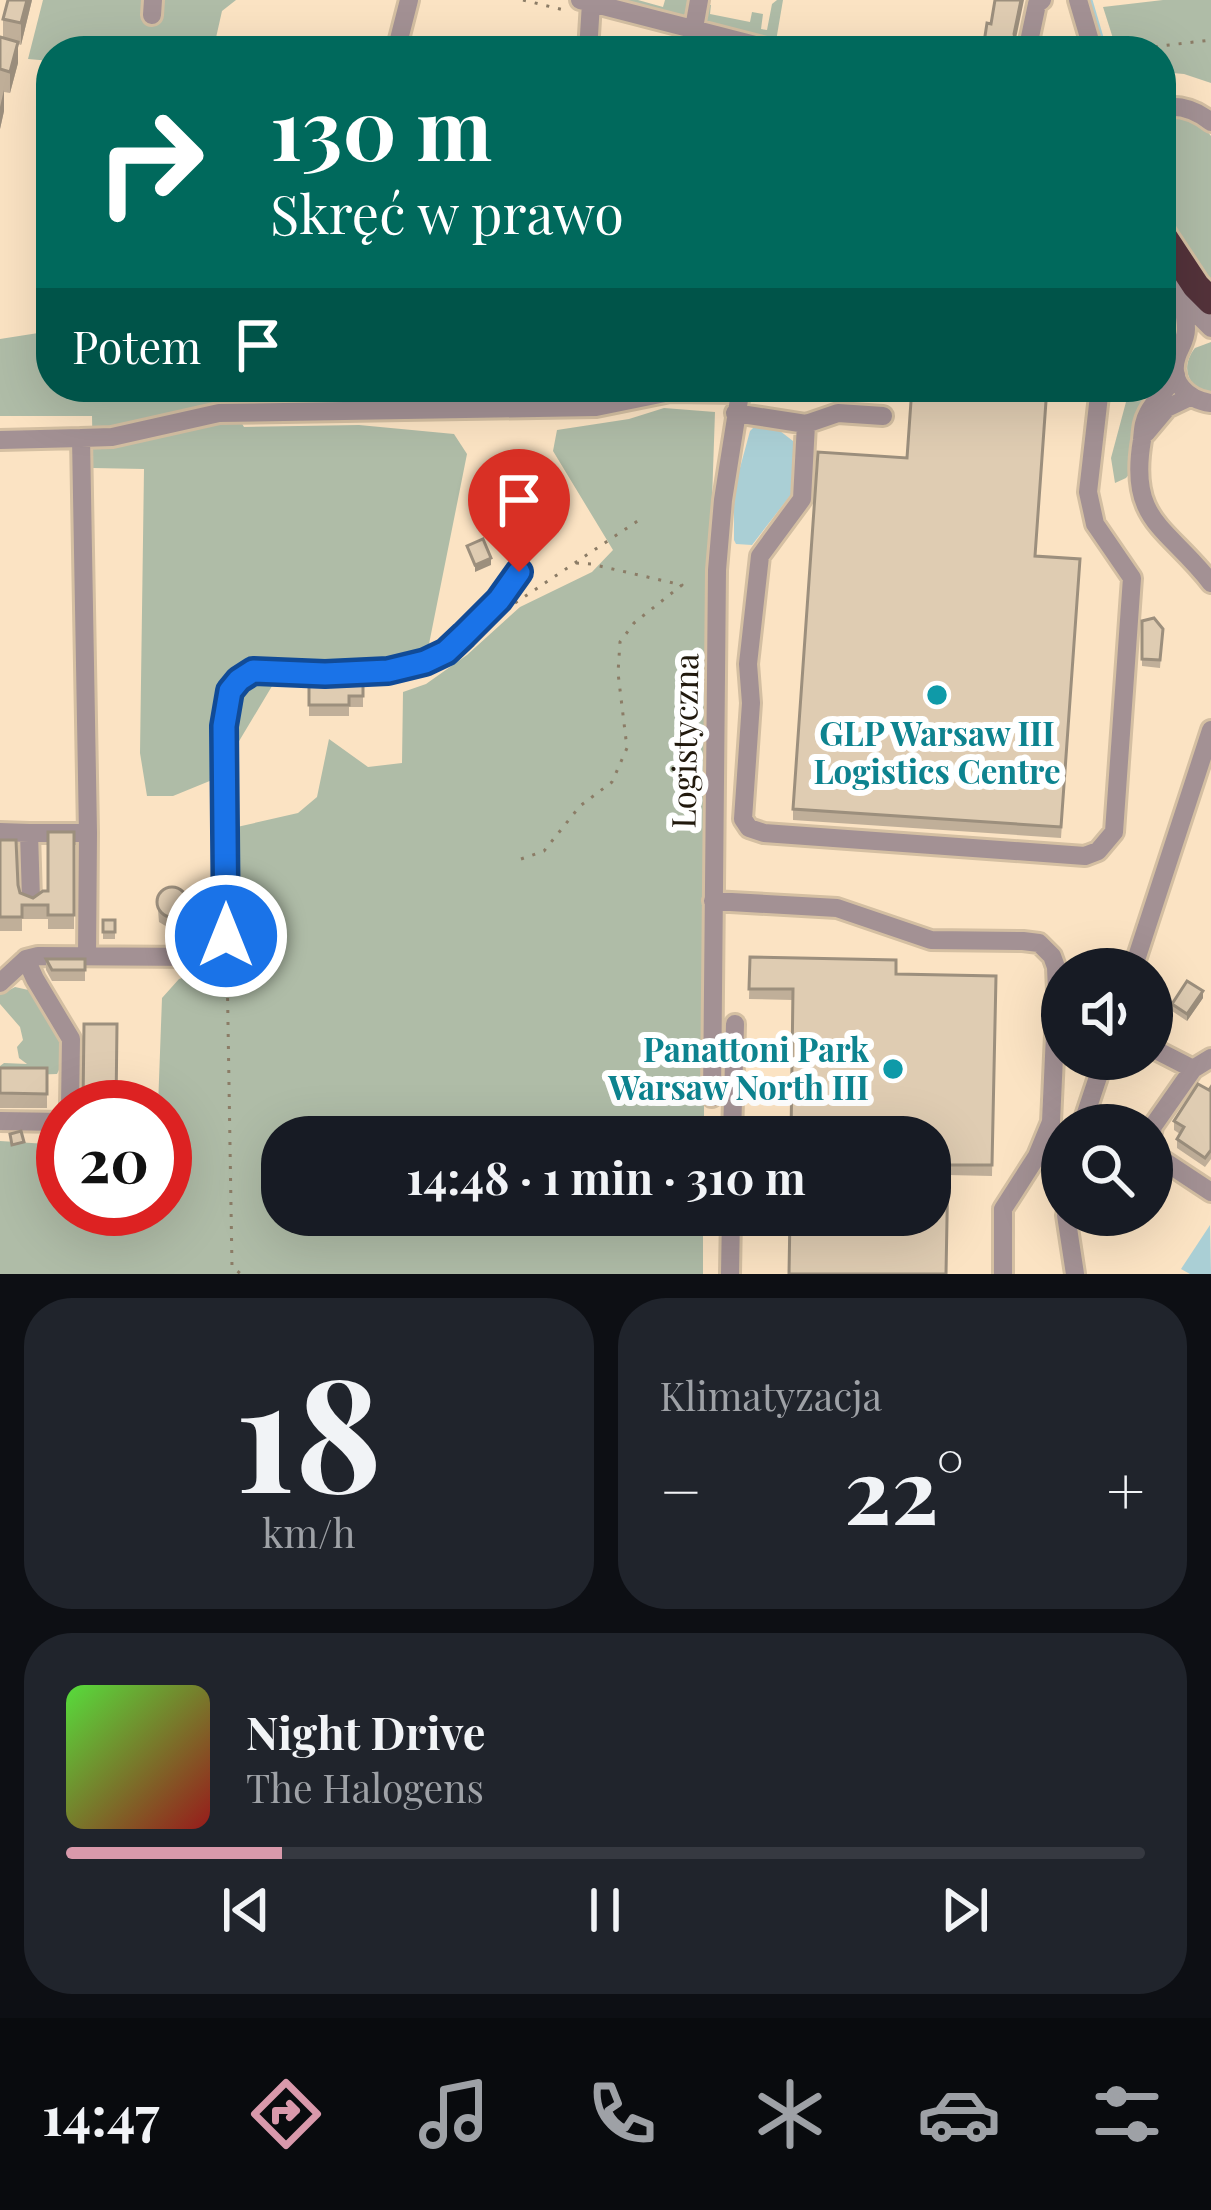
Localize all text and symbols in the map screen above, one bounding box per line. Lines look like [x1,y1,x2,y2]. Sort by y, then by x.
text: 130 m [270,70,492,182]
icon: right [72,84,228,240]
text: Skręć w prawo [270,177,624,249]
icon: arrive [225,312,291,378]
text: Potem [72,315,201,375]
pin [468,449,570,572]
icon: arrive [486,467,552,533]
street label: Logistyczna [659,652,707,829]
marker: GLP Warsaw III Logistics Centre [924,682,950,708]
place label: GLP Warsaw III Logistics Centre [813,710,1061,792]
position arrow [163,873,289,999]
map controls [1041,948,1173,1236]
button: sound [1041,948,1173,1080]
place label: Panattoni Park Warsaw North III [607,1026,870,1108]
marker: Panattoni Park Warsaw North III [880,1056,906,1082]
speed limit sign: 20 [36,1080,192,1236]
button: search [1041,1104,1173,1236]
text: 14:48 · 1 min · 310 m [406,1146,806,1206]
text: 18 [235,1324,382,1532]
text: Klimatyzacja [660,1369,882,1421]
text: 22° [844,1428,964,1548]
text: − [660,1445,702,1533]
text: + [1106,1445,1145,1533]
text: km/h [262,1506,356,1558]
text: Night Drive [246,1701,485,1761]
text: The Halogens [246,1761,484,1813]
icon: previous [213,1877,279,1943]
icon: pause [572,1877,638,1943]
icon: next [932,1877,998,1943]
icon: directions [244,2072,328,2156]
icon: music [412,2072,496,2156]
icon: phone [580,2072,664,2156]
icon: climate [748,2072,832,2156]
icon: car [917,2072,1001,2156]
icon: filters [1085,2072,1169,2156]
text: 14:47 [42,2078,159,2150]

